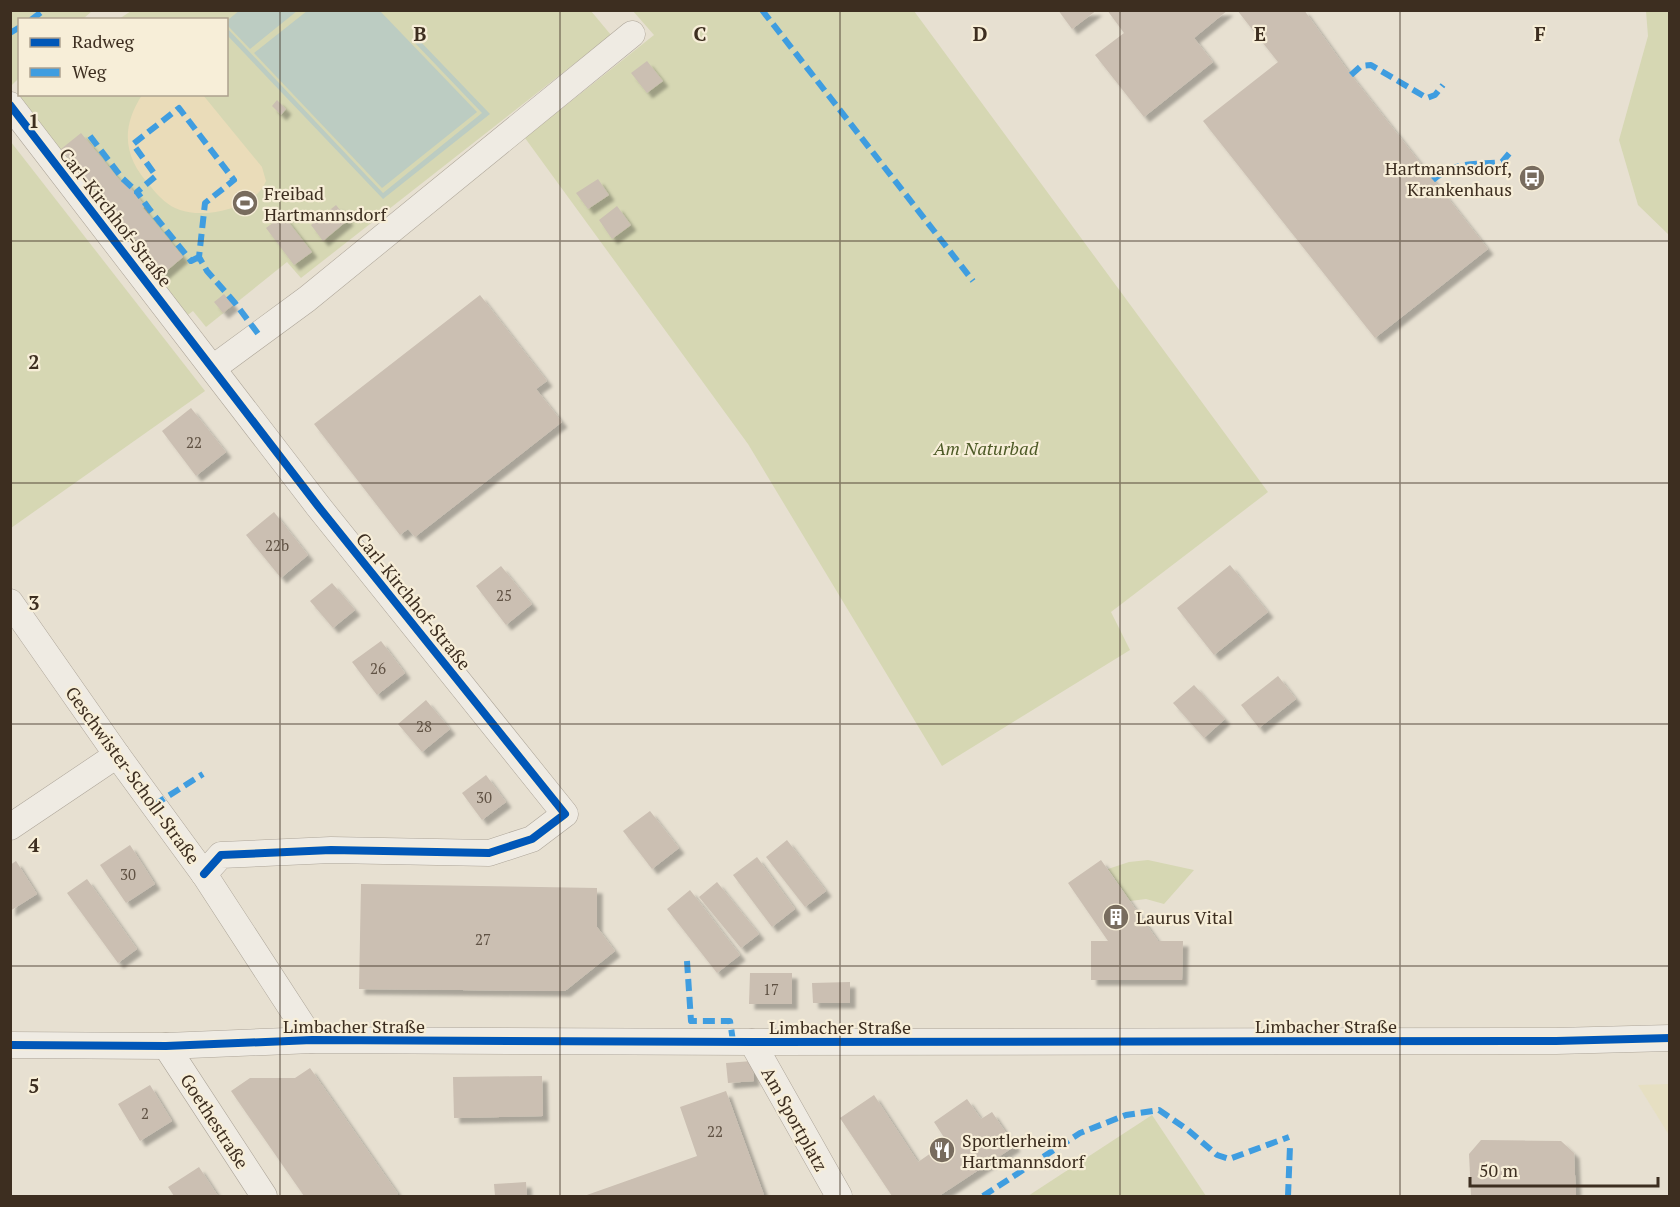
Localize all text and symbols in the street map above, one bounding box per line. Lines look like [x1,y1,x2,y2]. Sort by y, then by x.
legend [18,18,228,96]
text: B [414,20,427,47]
text: C [693,20,707,47]
text: D [973,20,987,47]
text: E [1254,20,1266,47]
text: F [1534,20,1546,47]
text: Radweg [72,29,134,53]
text: Weg [72,59,107,83]
text: 1 [28,107,40,134]
street label: Carl-Kirchhof-Straße [54,143,178,291]
place label: Hartmannsdorf, Krankenhaus [1385,156,1512,201]
bus stop icon: Hartmannsdorf, Krankenhaus [1517,163,1547,193]
place label: Freibad Hartmannsdorf [264,181,388,226]
sports icon: Freibad Hartmannsdorf [230,188,260,218]
text: 2 [28,348,40,375]
house number: 22 [186,432,202,452]
park label: Am Naturbad [933,436,1039,460]
street label: Carl-Kirchhof-Straße [351,527,477,675]
house number: 22b [265,535,289,555]
house number: 25 [496,585,512,605]
text: 3 [28,589,40,616]
house number: 26 [370,658,386,678]
street label: Geschwister-Scholl-Straße [60,681,206,869]
house number: 28 [416,716,432,736]
house number: 30 [476,787,492,807]
text: 4 [28,831,40,858]
house number: 30 [120,864,136,884]
building icon: Laurus Vital [1101,902,1131,932]
place label: Laurus Vital [1136,905,1233,929]
house number: 27 [475,929,491,949]
house number: 17 [763,979,779,999]
street label: Limbacher Straße [283,1014,425,1038]
street label: Limbacher Straße [1255,1014,1397,1038]
street label: Limbacher Straße [769,1015,911,1039]
street label: Am Sportplatz [756,1063,834,1175]
street label: Goethestraße [175,1069,255,1173]
text: 5 [28,1072,40,1099]
house number: 2 [141,1103,149,1123]
house number: 22 [707,1121,723,1141]
place label: Sportlerheim Hartmannsdorf [962,1128,1086,1173]
restaurant icon: Sportlerheim Hartmannsdorf [927,1135,957,1165]
scale bar [1470,1150,1658,1188]
text: 50 m [1479,1158,1519,1182]

